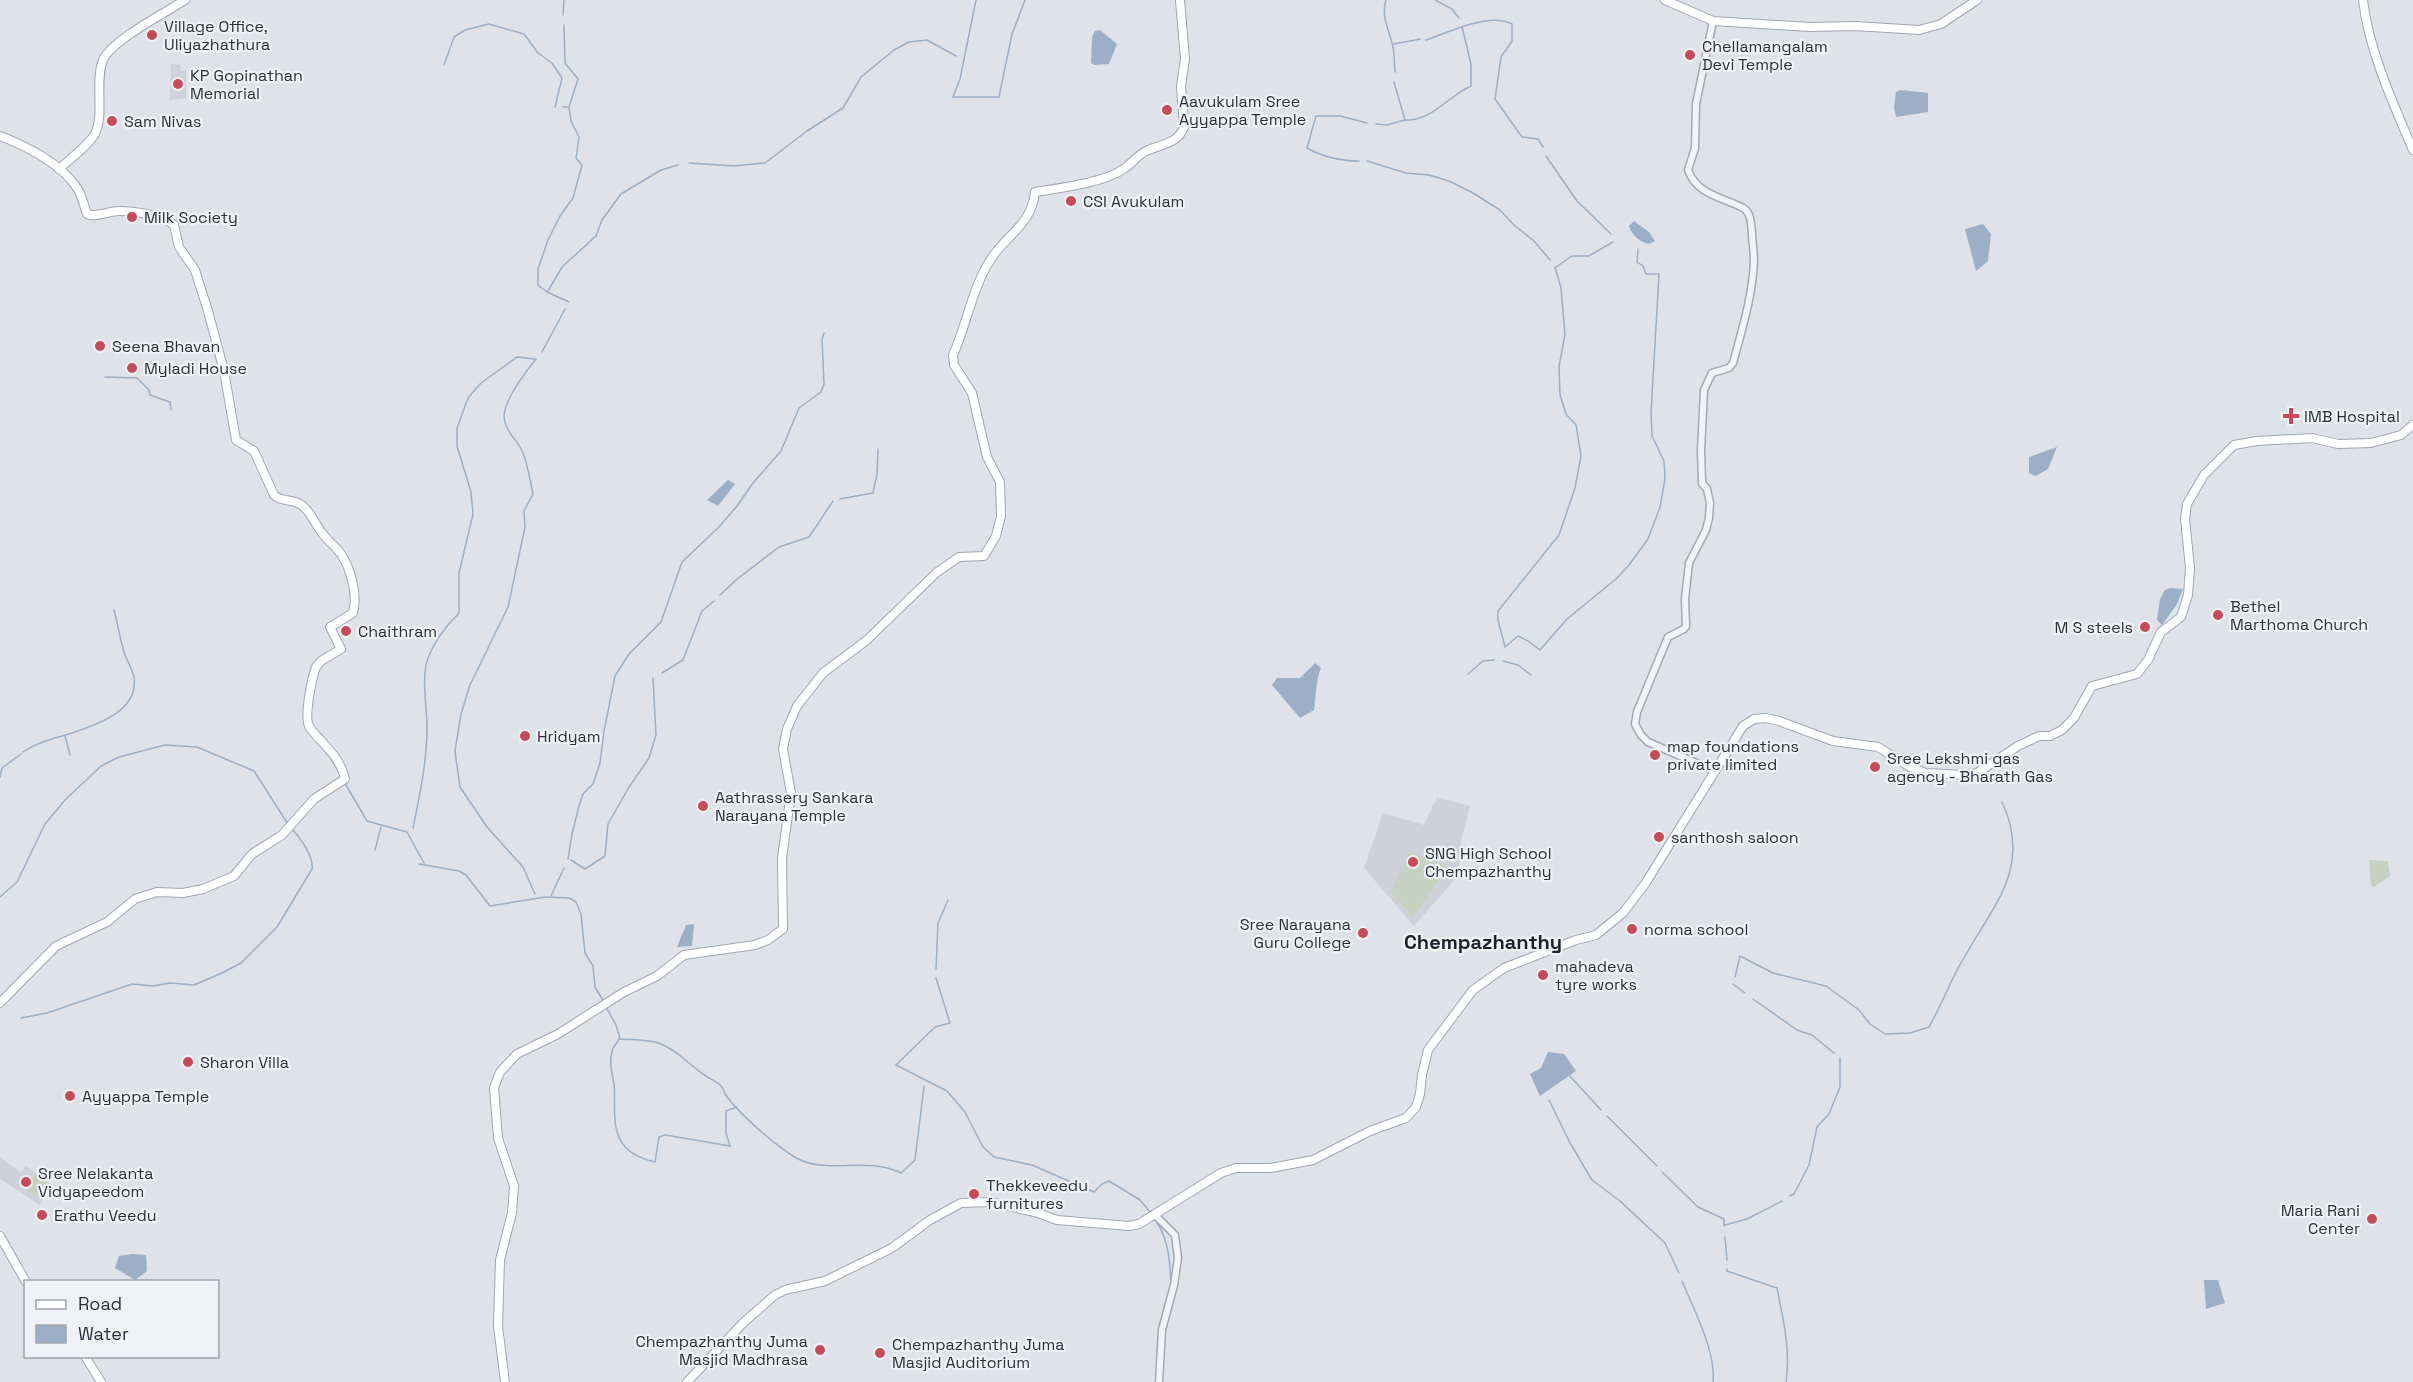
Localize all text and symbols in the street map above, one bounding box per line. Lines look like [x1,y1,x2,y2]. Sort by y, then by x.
place label: Village Office, Uliyazhathura [164,16,270,55]
marker: Village Office, Uliyazhathura [145,28,159,42]
place label: Chellamangalam Devi Temple [1702,36,1828,75]
marker: Chellamangalam Devi Temple [1683,48,1697,62]
place label: KP Gopinathan Memorial [190,65,303,104]
marker: KP Gopinathan Memorial [171,77,185,91]
place label: Aavukulam Sree Ayyappa Temple [1179,91,1306,130]
marker: Aavukulam Sree Ayyappa Temple [1160,103,1174,117]
place label: Sam Nivas [124,111,201,132]
marker: Sam Nivas [105,114,119,128]
place label: CSI Avukulam [1083,191,1184,212]
marker: CSI Avukulam [1064,194,1078,208]
place label: Milk Society [144,207,238,228]
marker: Milk Society [125,210,139,224]
place label: Seena Bhavan [112,336,220,357]
marker: Seena Bhavan [93,339,107,353]
place label: Myladi House [144,358,247,379]
marker: Myladi House [125,361,139,375]
place label: IMB Hospital [2304,406,2400,427]
marker: IMB Hospital [2282,407,2300,425]
place label: Bethel Marthoma Church [2230,596,2368,635]
marker: Bethel Marthoma Church [2211,608,2225,622]
place label: M S steels [2055,617,2133,638]
marker: M S steels [2138,620,2152,634]
place label: Chaithram [358,621,437,642]
marker: Chaithram [339,624,353,638]
place label: Hridyam [537,726,601,747]
marker: Hridyam [518,729,532,743]
place label: map foundations private limited [1667,736,1799,775]
marker: map foundations private limited [1648,748,1662,762]
place label: Sree Lekshmi gas agency - Bharath Gas [1887,748,2053,787]
marker: Sree Lekshmi gas agency - Bharath Gas [1868,760,1882,774]
place label: Aathrassery Sankara Narayana Temple [715,787,874,826]
marker: Aathrassery Sankara Narayana Temple [696,799,710,813]
place label: santhosh saloon [1671,827,1799,848]
marker: santhosh saloon [1652,830,1666,844]
place label: SNG High School Chempazhanthy [1425,843,1552,882]
marker: SNG High School Chempazhanthy [1406,855,1420,869]
place label: Sree Narayana Guru College [1240,914,1351,953]
place label: norma school [1644,919,1748,940]
marker: norma school [1625,922,1639,936]
marker: Sree Narayana Guru College [1356,926,1370,940]
district label: Chempazhanthy [1404,929,1562,955]
place label: mahadeva tyre works [1555,956,1637,995]
marker: mahadeva tyre works [1536,968,1550,982]
place label: Sharon Villa [200,1052,289,1073]
marker: Sharon Villa [181,1055,195,1069]
place label: Ayyappa Temple [82,1086,209,1107]
marker: Ayyappa Temple [63,1089,77,1103]
place label: Sree Nelakanta Vidyapeedom [38,1163,154,1202]
marker: Sree Nelakanta Vidyapeedom [19,1175,33,1189]
place label: Thekkeveedu furnitures [986,1175,1088,1214]
marker: Thekkeveedu furnitures [967,1187,981,1201]
place label: Maria Rani Center [2281,1200,2360,1239]
place label: Erathu Veedu [54,1205,157,1226]
marker: Erathu Veedu [35,1208,49,1222]
marker: Maria Rani Center [2365,1212,2379,1226]
legend [24,1280,219,1358]
text: Road [78,1292,122,1315]
text: Water [78,1322,129,1345]
place label: Chempazhanthy Juma Masjid Madhrasa [635,1331,808,1370]
place label: Chempazhanthy Juma Masjid Auditorium [892,1334,1065,1373]
marker: Chempazhanthy Juma Masjid Madhrasa [813,1343,827,1357]
marker: Chempazhanthy Juma Masjid Auditorium [873,1346,887,1360]

